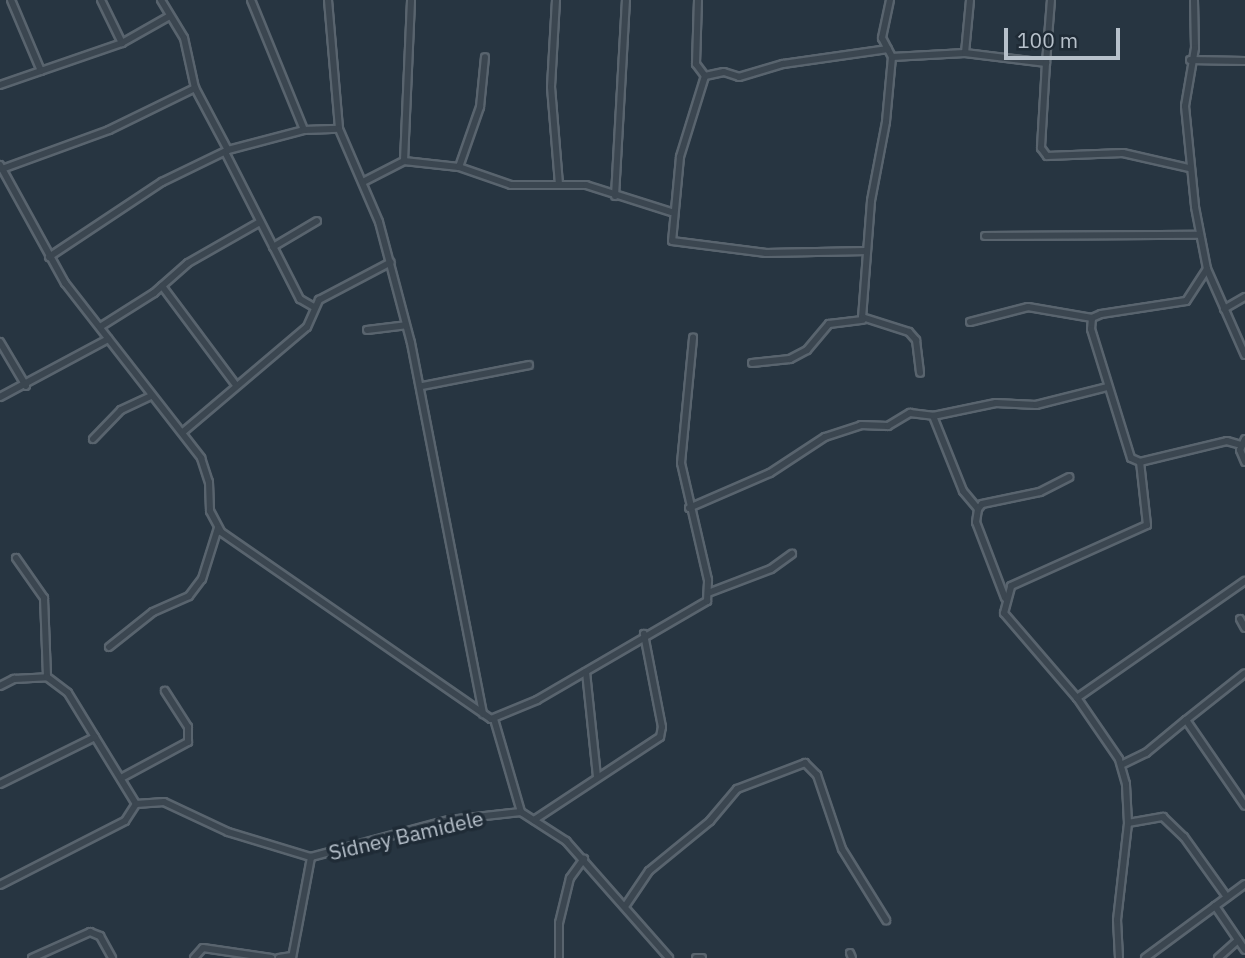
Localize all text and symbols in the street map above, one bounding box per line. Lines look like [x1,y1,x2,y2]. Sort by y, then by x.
scale bar [1007,14,1122,58]
text: 100 m [1017,26,1078,54]
street label: Sidney Bamidele [326,805,486,865]

